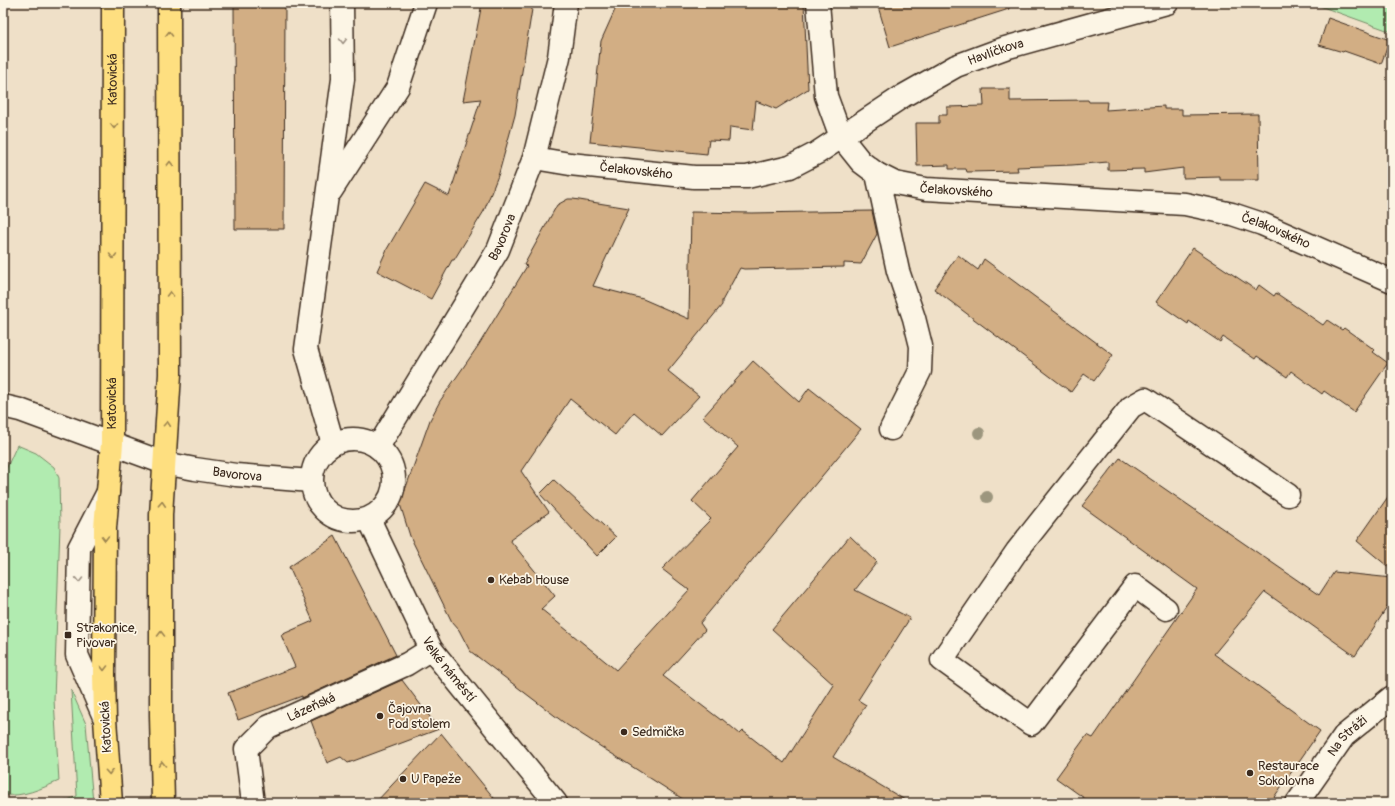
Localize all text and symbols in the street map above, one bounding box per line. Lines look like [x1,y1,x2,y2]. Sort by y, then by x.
one-way arrow [165,31,173,37]
street label: Havlíčkova [966,35,1025,69]
one-way arrow [338,38,347,44]
street label: Katovická [105,53,121,106]
one-way arrow [110,123,118,129]
street label: Čelakovského [599,159,673,183]
one-way arrow [166,161,174,167]
street label: Čelakovského [918,180,993,201]
street label: Čelakovského [1239,210,1313,252]
street label: Bavorova [485,212,519,264]
one-way arrow [109,253,117,259]
one-way arrow [166,291,174,297]
street label: Katovická [104,377,120,430]
one-way arrow [162,421,171,427]
street label: Bavorova [211,464,262,485]
one-way arrow [157,501,166,507]
one-way arrow [101,535,109,541]
place label: Kebab House [499,572,569,588]
marker: Kebab House [486,575,496,585]
one-way arrow [75,577,83,583]
place label: Strakonice, Pivovar [76,620,137,651]
marker: Strakonice, Pivovar [63,630,73,640]
one-way arrow [157,631,165,637]
street label: Velké náměstí [418,634,479,706]
one-way arrow [100,665,108,671]
street label: Lázeňská [284,690,338,725]
street label: Katovická [97,701,115,753]
place label: Čajovna Pod stolem [388,701,450,732]
marker: Čajovna Pod stolem [375,711,385,721]
street label: Na Stráži [1324,713,1370,759]
place label: Sedmička [632,724,684,740]
marker: Sedmička [619,727,629,737]
place label: Restaurace Sokolovna [1258,758,1320,789]
one-way arrow [158,761,166,767]
marker: Restaurace Sokolovna [1245,768,1255,778]
one-way arrow [105,769,114,775]
place label: U Papeže [411,771,461,787]
marker: U Papeže [398,774,408,784]

